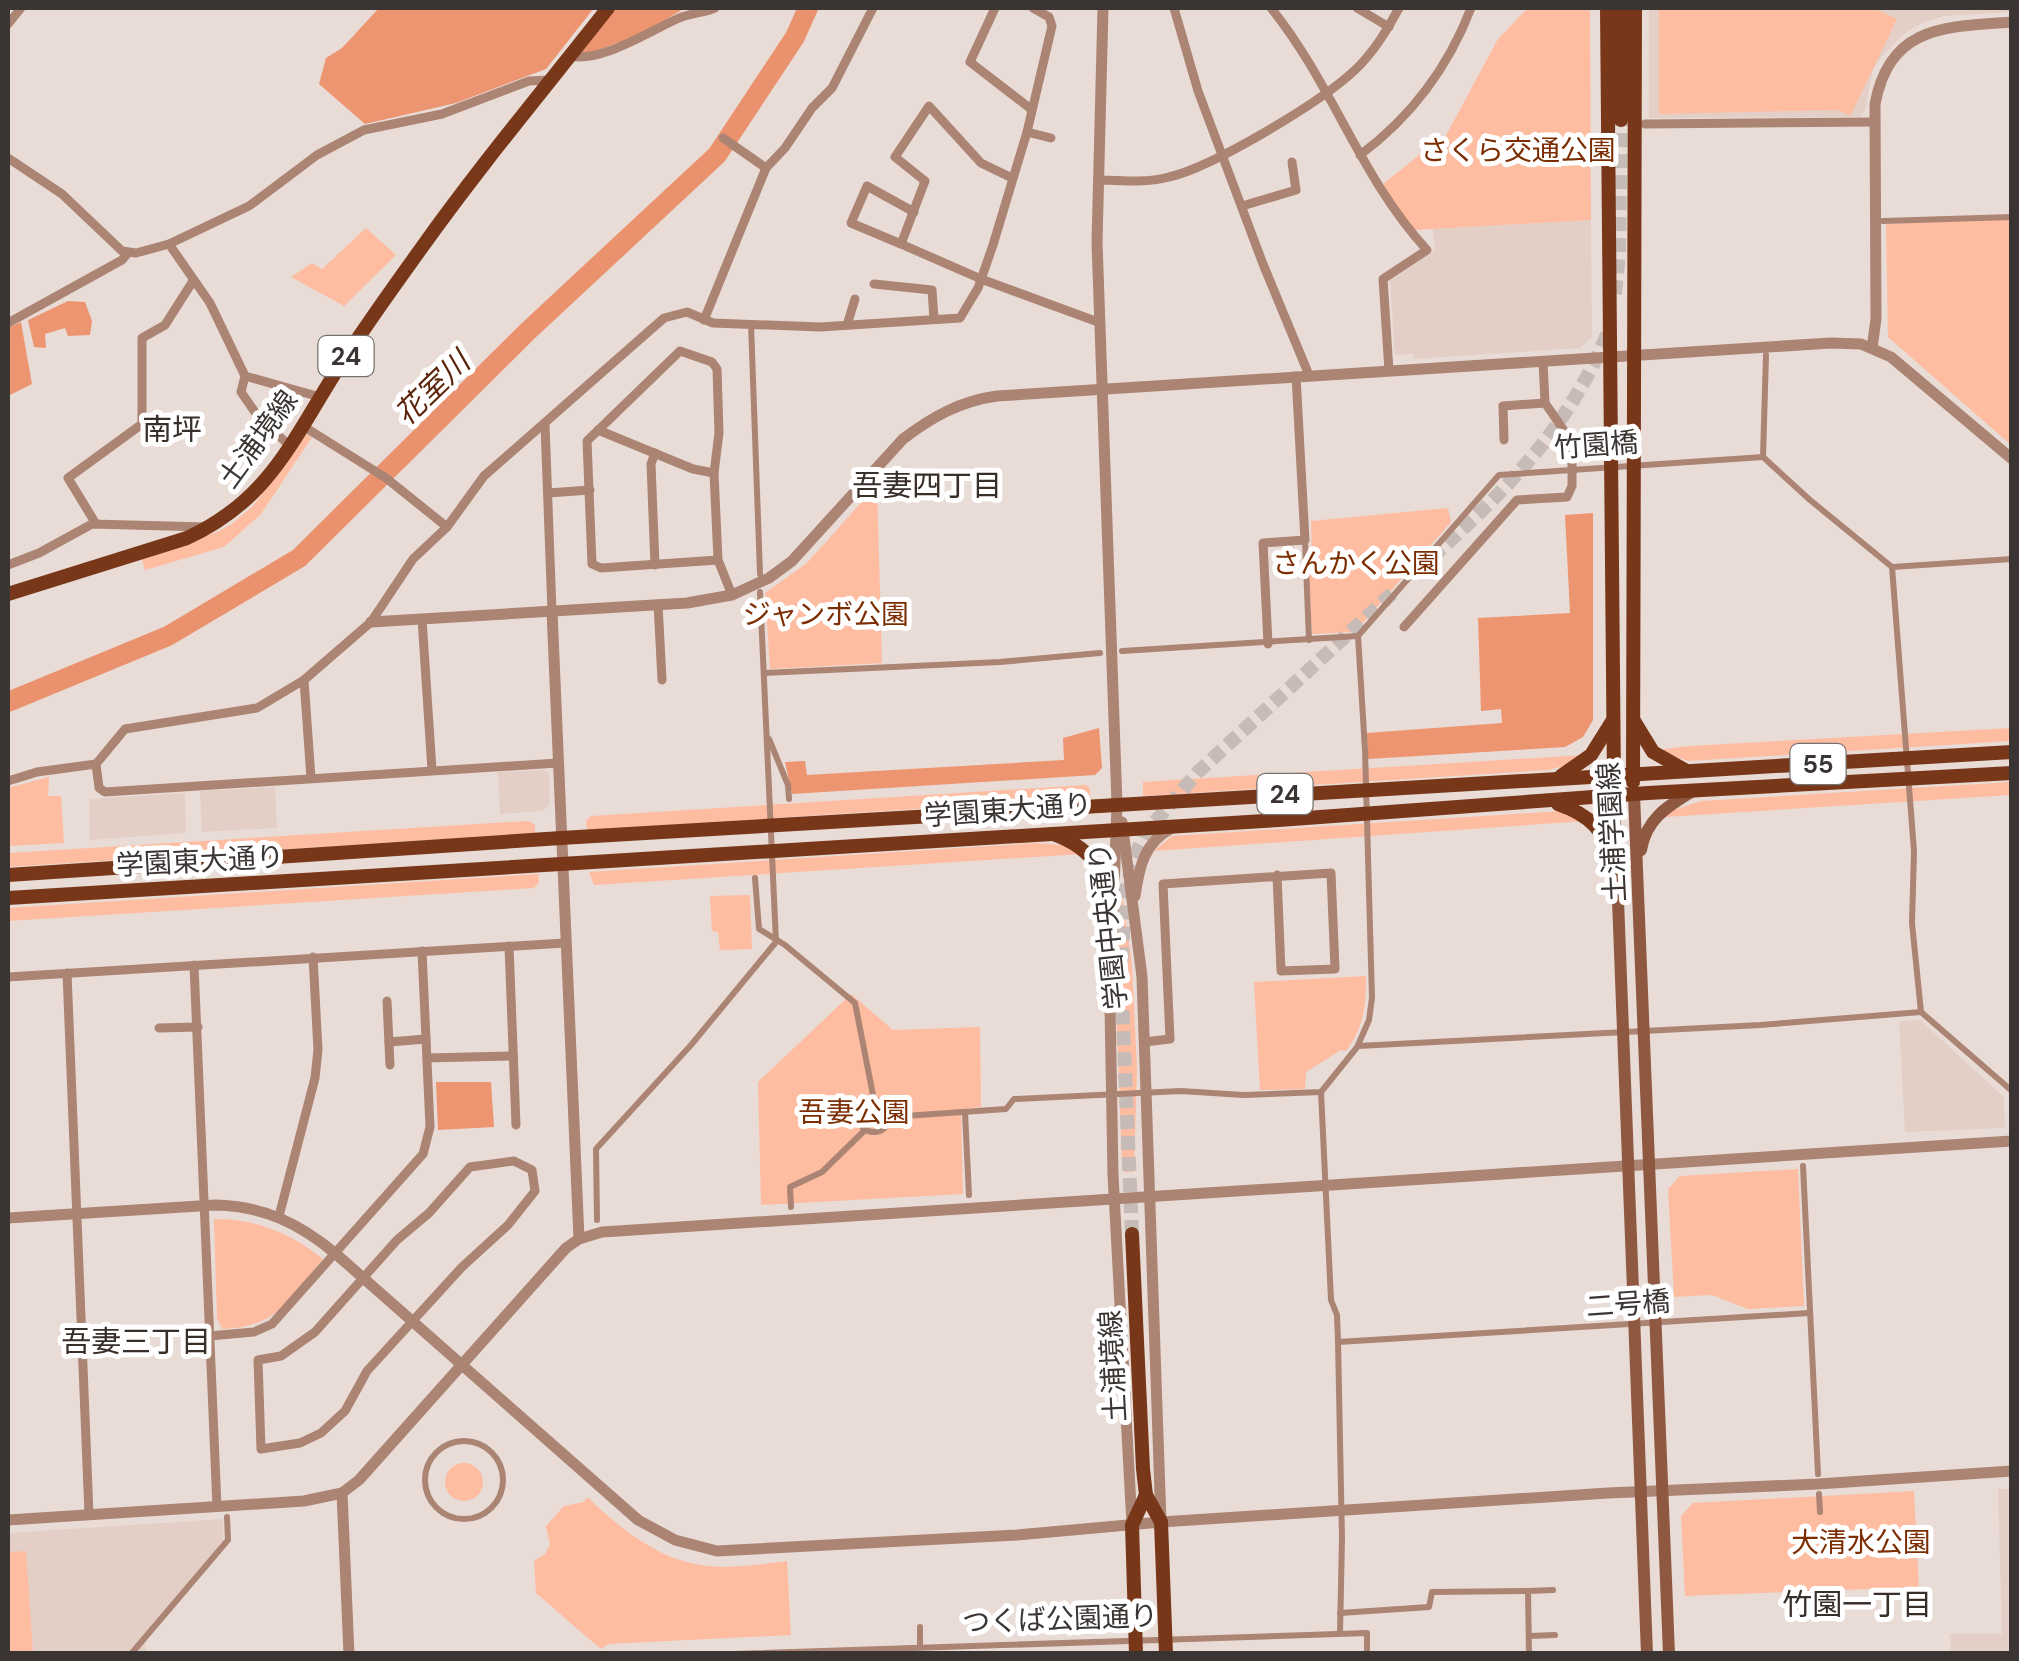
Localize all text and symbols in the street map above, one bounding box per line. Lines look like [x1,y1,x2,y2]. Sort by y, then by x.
park label: さくら交通公園 [1420,132,1616,169]
road number: 24 [318,336,374,376]
water label: 花室川 [386,341,480,433]
street label: 土浦境線 [210,383,306,495]
district label: 南坪 [142,410,202,449]
street label: 竹園橋 [1553,424,1639,466]
district label: 吾妻四丁目 [852,466,1002,505]
park label: さんかく公園 [1272,545,1440,582]
park label: ジャンボ公園 [743,596,909,633]
road number: 55 [1790,744,1846,784]
street label: 土浦学園線 [1590,761,1634,903]
road number: 24 [1258,774,1312,814]
street label: 学園東大通り [923,786,1093,834]
street label: 学園東大通り [115,838,285,884]
street label: 学園中央通り [1081,841,1135,1011]
park label: 吾妻公園 [798,1094,910,1131]
street label: 二号橋 [1585,1283,1671,1325]
street label: 土浦境線 [1092,1309,1134,1423]
district label: 吾妻三丁目 [61,1322,211,1361]
park label: 大清水公園 [1791,1524,1931,1561]
district label: 竹園一丁目 [1782,1585,1932,1624]
street label: つくば公園通り [961,1597,1159,1641]

